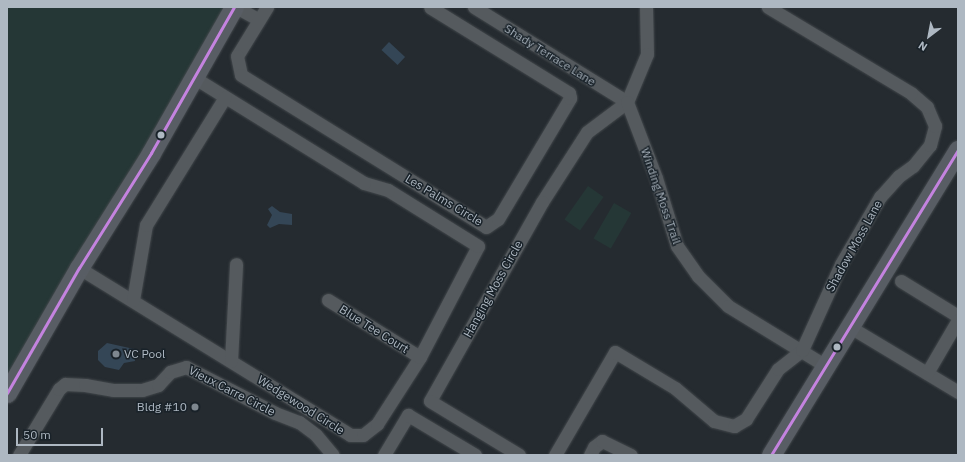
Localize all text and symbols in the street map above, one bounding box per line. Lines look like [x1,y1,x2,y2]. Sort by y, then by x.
north arrow [909,16,949,56]
street label: Shady Terrace Lane [502,21,598,89]
text: N [916,38,930,54]
unlabelled marker [156,130,166,140]
street label: Winding Moss Trail [638,146,684,246]
street label: Les Palms Circle [403,171,485,229]
street label: Shadow Moss Lane [823,198,885,294]
street label: Hanging Moss Circle [460,238,526,340]
street label: Blue Tee Court [337,302,411,356]
unlabelled marker [832,342,842,352]
place label: VC Pool [124,347,165,361]
marker: VC Pool [111,349,121,359]
street label: Vieux Carre Circle [186,363,278,419]
street label: Wedgewood Circle [255,372,347,438]
place label: Bldg #10 [137,400,187,414]
marker: Bldg #10 [190,402,200,412]
scale bar [18,420,105,446]
text: 50 m [23,427,51,442]

